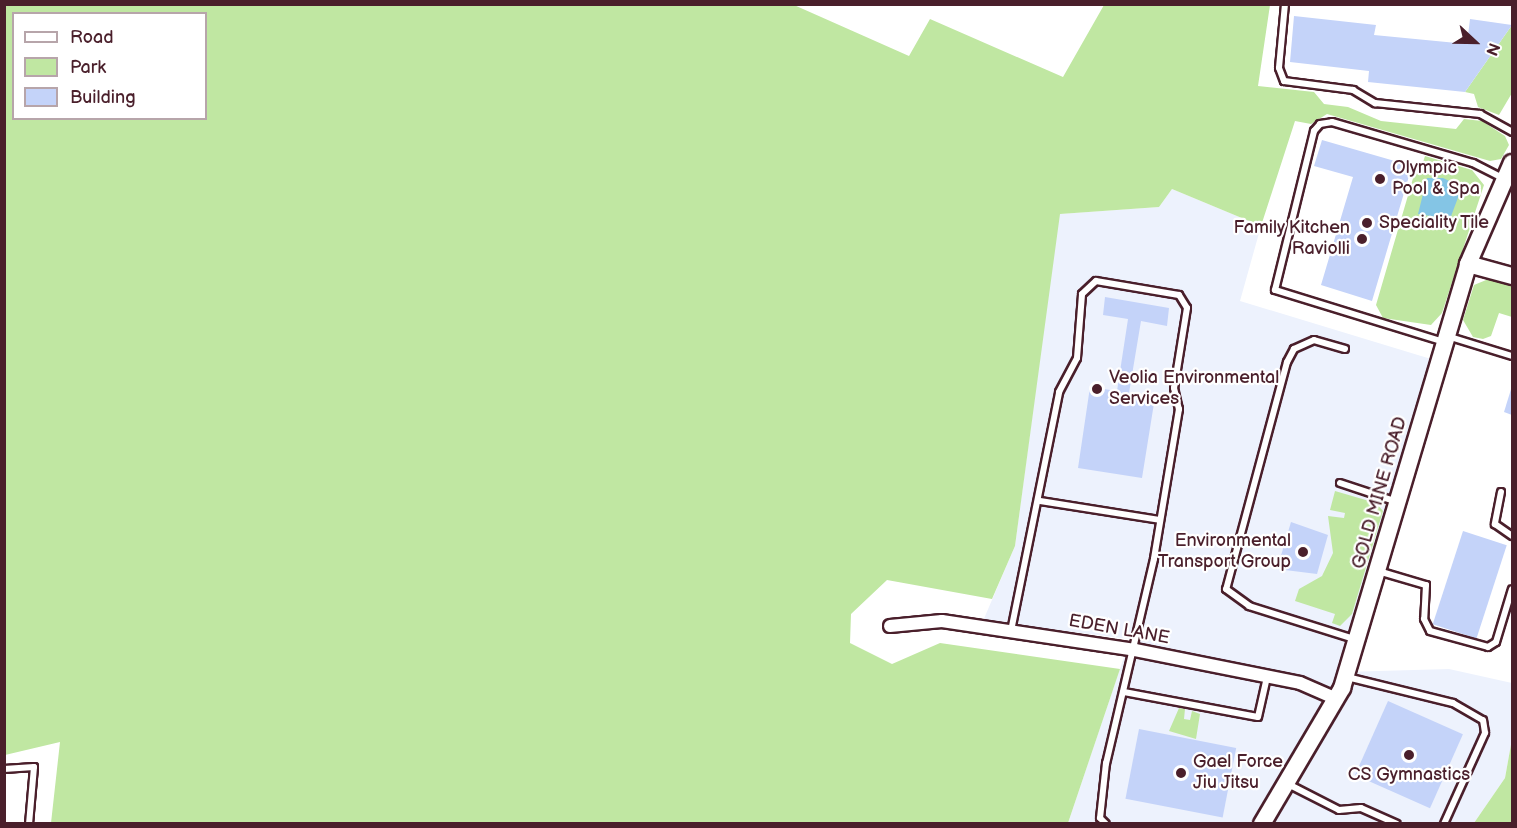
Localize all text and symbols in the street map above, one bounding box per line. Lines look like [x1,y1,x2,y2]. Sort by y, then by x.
legend [12,12,207,120]
north arrow [1445,12,1505,72]
text: Road [70,27,114,48]
text: N [1481,40,1503,58]
text: Park [70,57,106,78]
text: Building [70,87,136,108]
place label: Olympic Pool & Spa [1392,158,1480,201]
marker: Olympic Pool & Spa [1373,172,1387,186]
place label: Speciality Tile [1379,212,1491,234]
marker: Speciality Tile [1360,216,1374,230]
place label: Family Kitchen Raviolli [1232,218,1350,260]
marker: Family Kitchen Raviolli [1355,232,1369,246]
place label: Veolia Environmental Services [1109,368,1279,410]
marker: Veolia Environmental Services [1090,382,1104,396]
street label: GOLD MINE ROAD [1348,415,1412,571]
place label: Environmental Transport Group [1158,531,1291,574]
marker: Environmental Transport Group [1296,545,1310,559]
street label: EDEN LANE [1067,611,1171,649]
marker: CS Gymnastics [1402,748,1416,762]
place label: Gael Force Jiu Jitsu [1193,752,1283,795]
place label: CS Gymnastics [1348,764,1470,786]
marker: Gael Force Jiu Jitsu [1174,766,1188,780]

